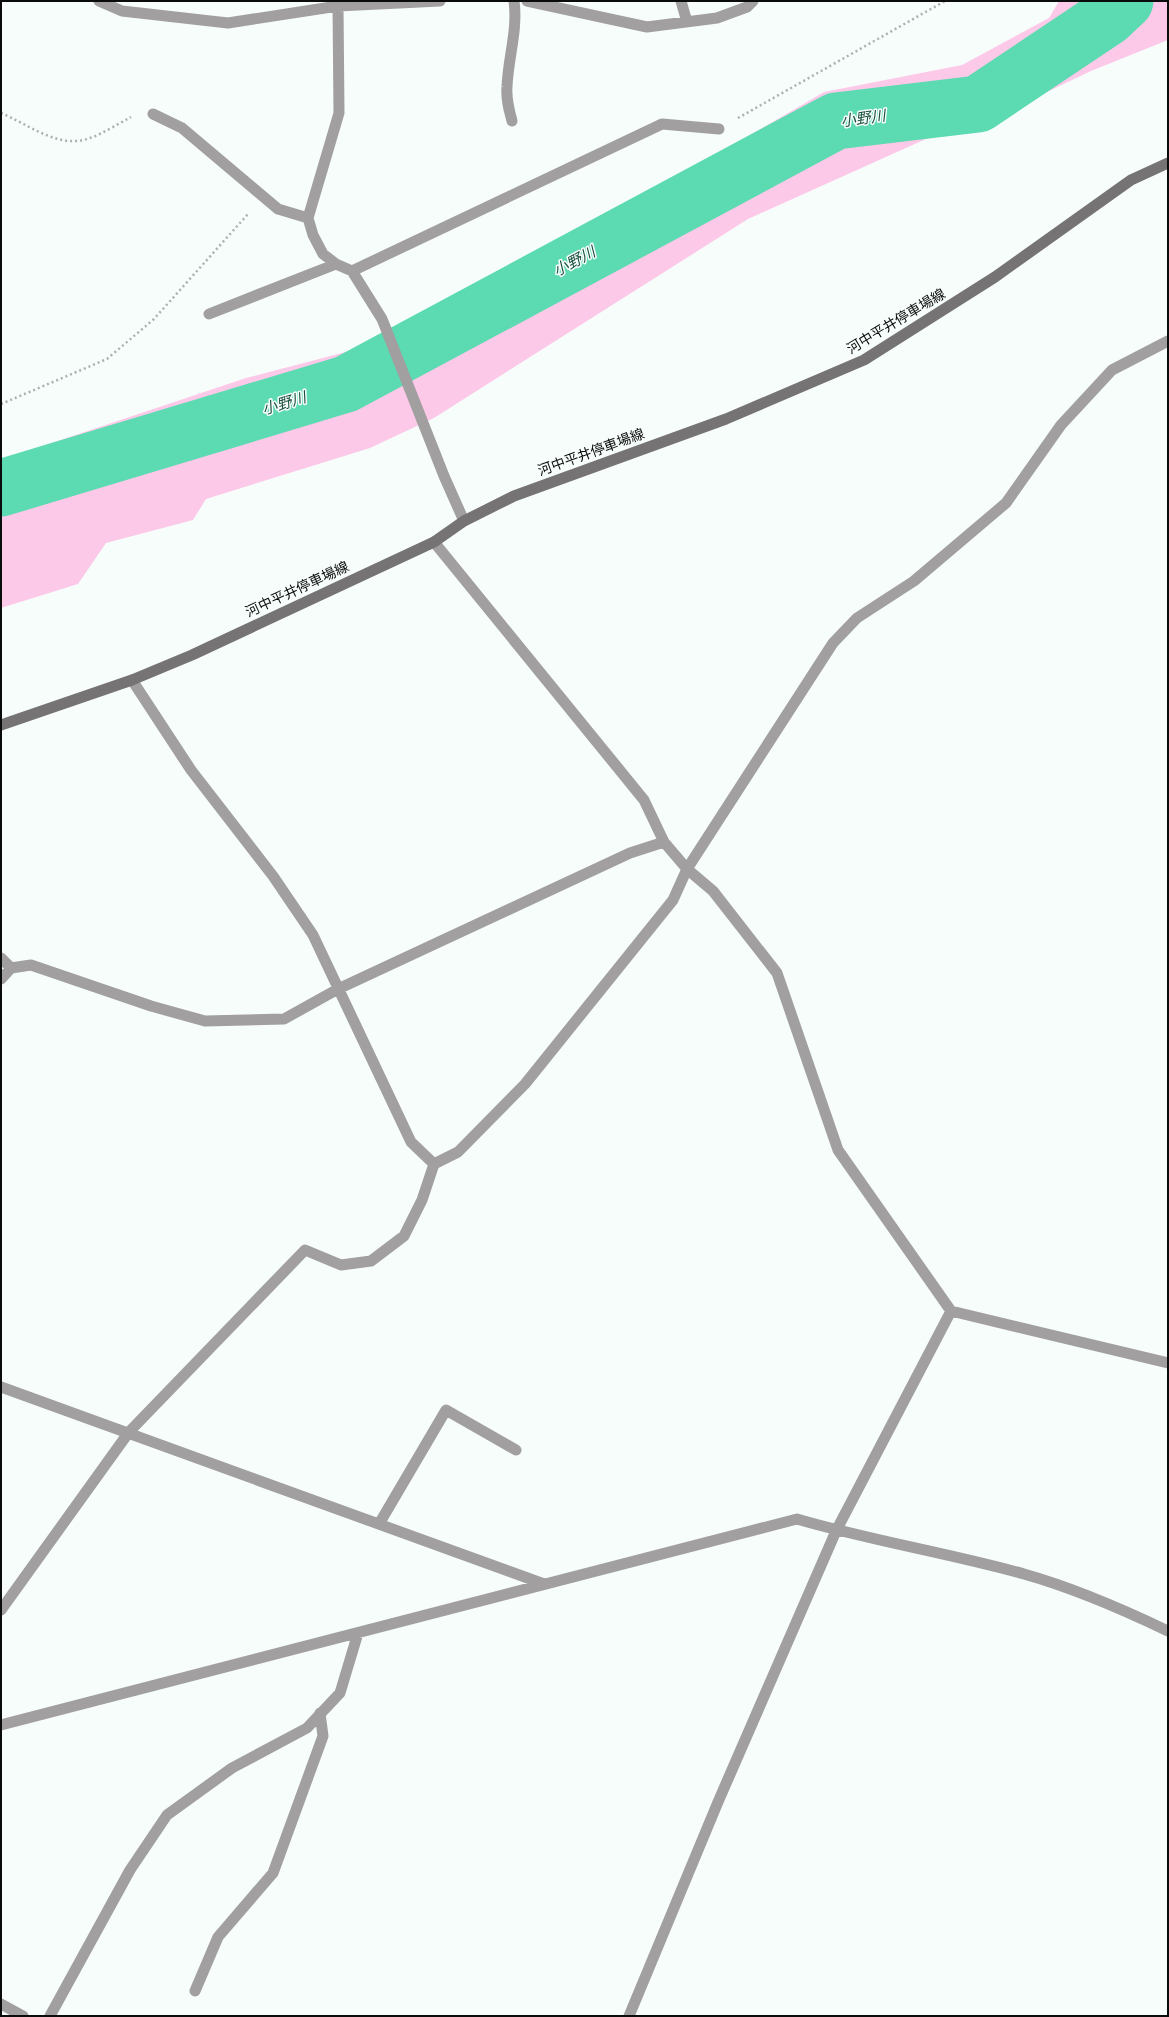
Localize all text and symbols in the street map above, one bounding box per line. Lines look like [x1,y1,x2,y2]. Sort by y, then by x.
water label: 小野川 [839,105,889,131]
water label: 小野川 [550,241,600,280]
street label: 河中平井停車場線 [843,284,949,358]
water label: 小野川 [260,387,310,419]
street label: 河中平井停車場線 [535,424,647,480]
street label: 河中平井停車場線 [242,557,352,621]

